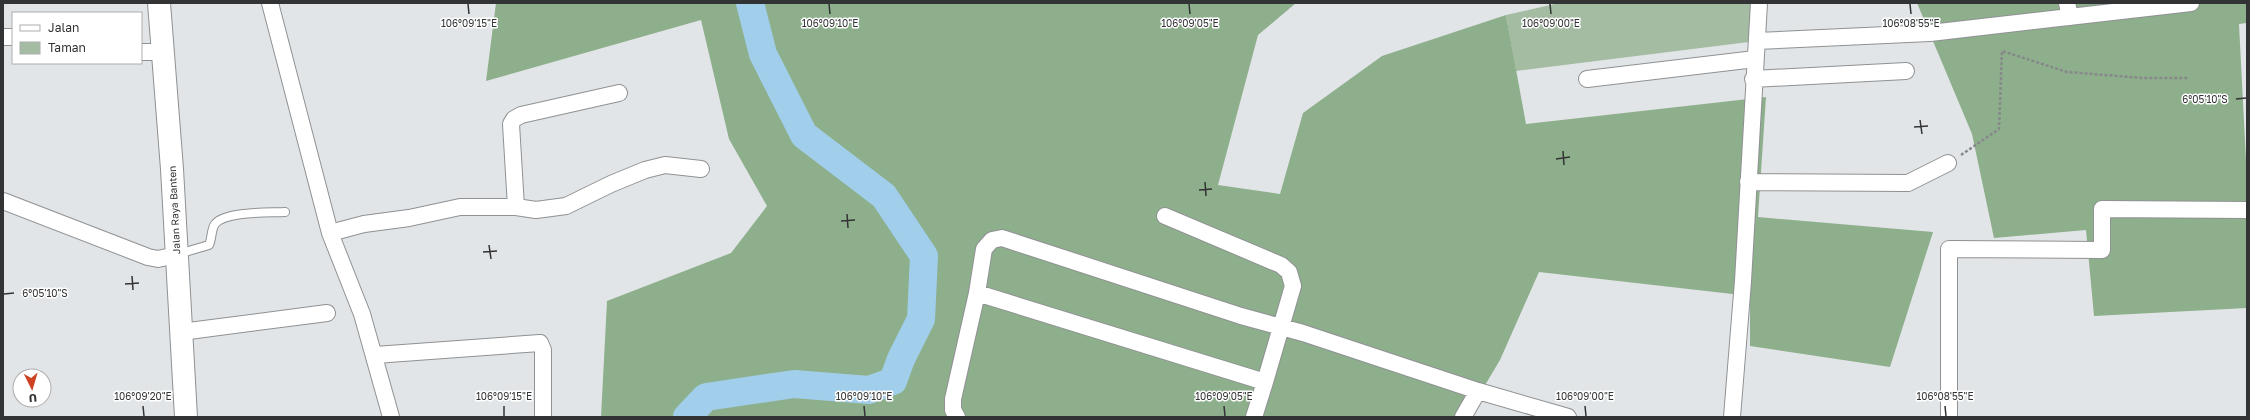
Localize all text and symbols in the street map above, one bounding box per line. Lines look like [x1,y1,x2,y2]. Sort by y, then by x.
legend [12,12,142,64]
text: 106°09'15"E [441,17,497,29]
text: 106°09'10"E [802,17,858,29]
text: 106°09'05"E [1161,17,1219,29]
text: 106°09'00"E [1522,17,1580,29]
text: 106°08'55"E [1882,17,1940,29]
text: Jalan [48,20,79,35]
text: Taman [48,40,86,55]
text: 6°05'10"S [2182,93,2228,105]
street label: Jalan Raya Banten [166,165,182,255]
text: 6°05'10"S [22,287,68,299]
north arrow [12,368,52,408]
text: 106°09'20"E [114,390,172,402]
text: 106°09'15"E [476,390,532,402]
text: 106°09'10"E [836,390,892,402]
text: 106°09'05"E [1195,390,1253,402]
text: 106°09'00"E [1556,390,1614,402]
text: 106°08'55"E [1916,390,1974,402]
text: U [28,392,37,405]

